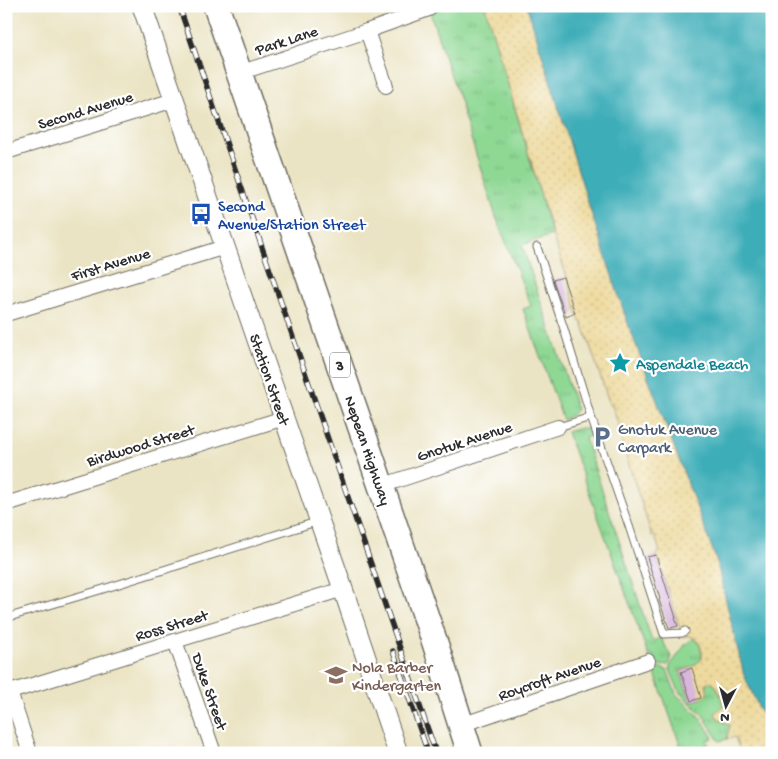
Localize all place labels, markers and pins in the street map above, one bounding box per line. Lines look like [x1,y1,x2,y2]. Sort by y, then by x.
place label: Second Avenue/Station Street [218,199,367,236]
bus stop icon: Second Avenue/Station Street [188,201,214,227]
place icon: Aspendale Beach [607,350,633,376]
place label: Aspendale Beach [636,357,749,376]
place label: Gnotuk Avenue Carpark [618,422,718,459]
parking icon: Gnotuk Avenue Carpark [589,424,615,450]
place label: Nola Barber Kindergarten [352,660,442,697]
school or university icon: Nola Barber Kindergarten [323,662,349,688]

